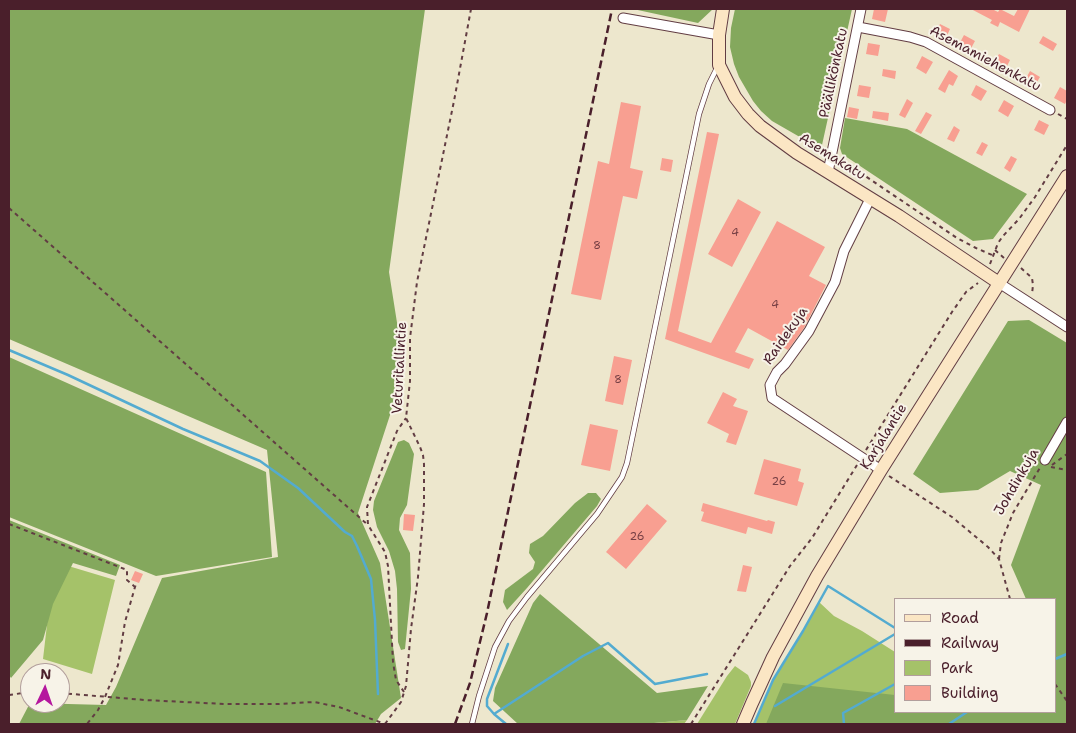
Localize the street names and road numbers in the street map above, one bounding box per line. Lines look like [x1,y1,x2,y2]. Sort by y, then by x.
street label: Asemamiehenkatu [926,23,1044,95]
street label: Päällikönkatu [816,26,852,120]
street label: Asemakatu [796,130,868,184]
street label: Raidekuja [760,304,812,368]
street label: Veturitallintie [389,321,411,415]
street label: Karjalantie [857,401,911,473]
street label: Johdinkuja [991,446,1043,518]

